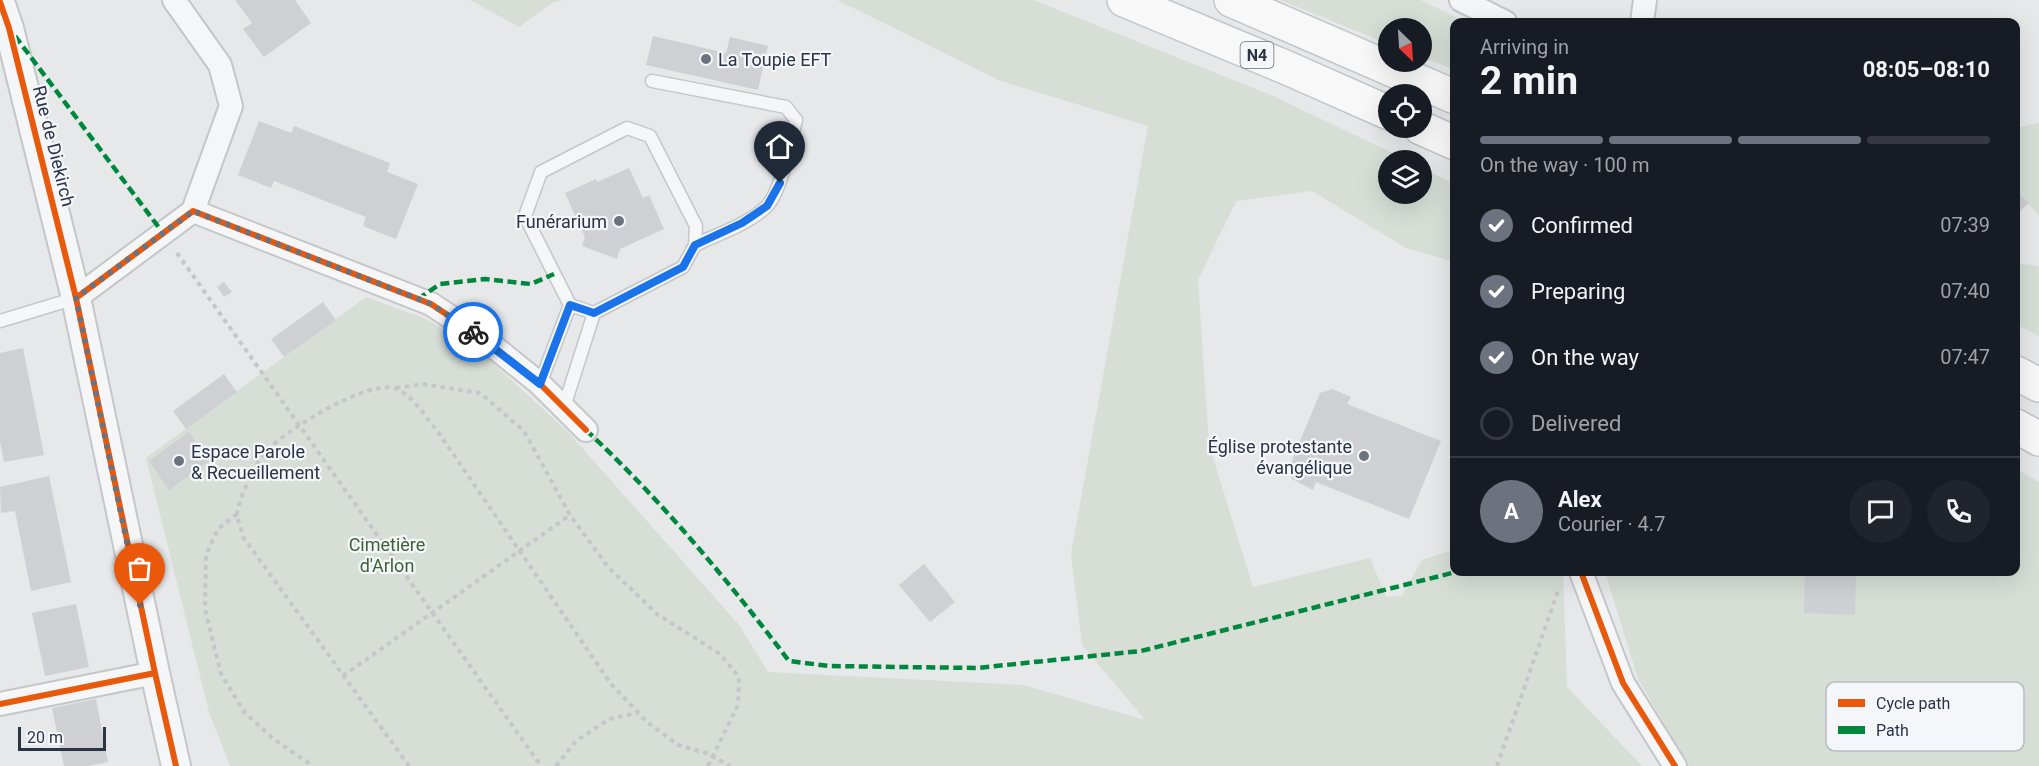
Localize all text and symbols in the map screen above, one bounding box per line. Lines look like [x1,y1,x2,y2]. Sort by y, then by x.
north arrow [1378,18,1432,72]
map controls [1378,18,1432,204]
text: Arriving in [1480,35,1569,59]
road number: N4 [1240,42,1274,68]
place label: La Toupie EFT [718,49,832,70]
marker: La Toupie EFT [699,52,713,66]
text: 08:05–08:10 [1863,57,1990,82]
text: 2 min [1480,58,1578,104]
street label: Rue de Diekirch [29,83,79,209]
button: locate [1378,84,1432,138]
pin [754,121,805,183]
icon: home [763,130,796,163]
button: layers [1378,150,1432,204]
text: On the way · 100 m [1480,153,1649,177]
icon: check [1480,209,1513,242]
place label: Funérarium [516,211,607,232]
text: Confirmed [1531,213,1633,238]
text: 07:39 [1940,213,1990,237]
marker: Funérarium [612,214,626,228]
icon: check [1480,275,1513,308]
text: Preparing [1531,279,1625,304]
text: 07:40 [1940,279,1990,303]
courier [443,302,503,362]
icon: bike [457,316,490,349]
icon: check [1480,341,1513,374]
text: On the way [1531,345,1639,370]
text: 07:47 [1940,345,1990,369]
text: Delivered [1531,411,1621,436]
place label: Église protestante évangélique [1208,436,1352,478]
place label: Espace Parole & Recueillement [191,441,320,483]
marker: Église protestante évangélique [1357,449,1371,463]
marker: Espace Parole & Recueillement [172,454,186,468]
button: chat [1849,480,1912,543]
button: phone [1927,480,1990,543]
text: Alex [1558,487,1602,512]
text: A [1504,499,1519,524]
text: Courier · 4.7 [1558,512,1665,536]
park label: Cimetière d'Arlon [349,534,425,576]
pin [114,543,165,605]
icon: bag [123,552,156,585]
legend [1826,682,2024,751]
text: Cycle path [1876,694,1950,713]
text: Path [1876,721,1909,740]
scale bar [18,724,106,752]
text: 20 m [27,728,63,747]

